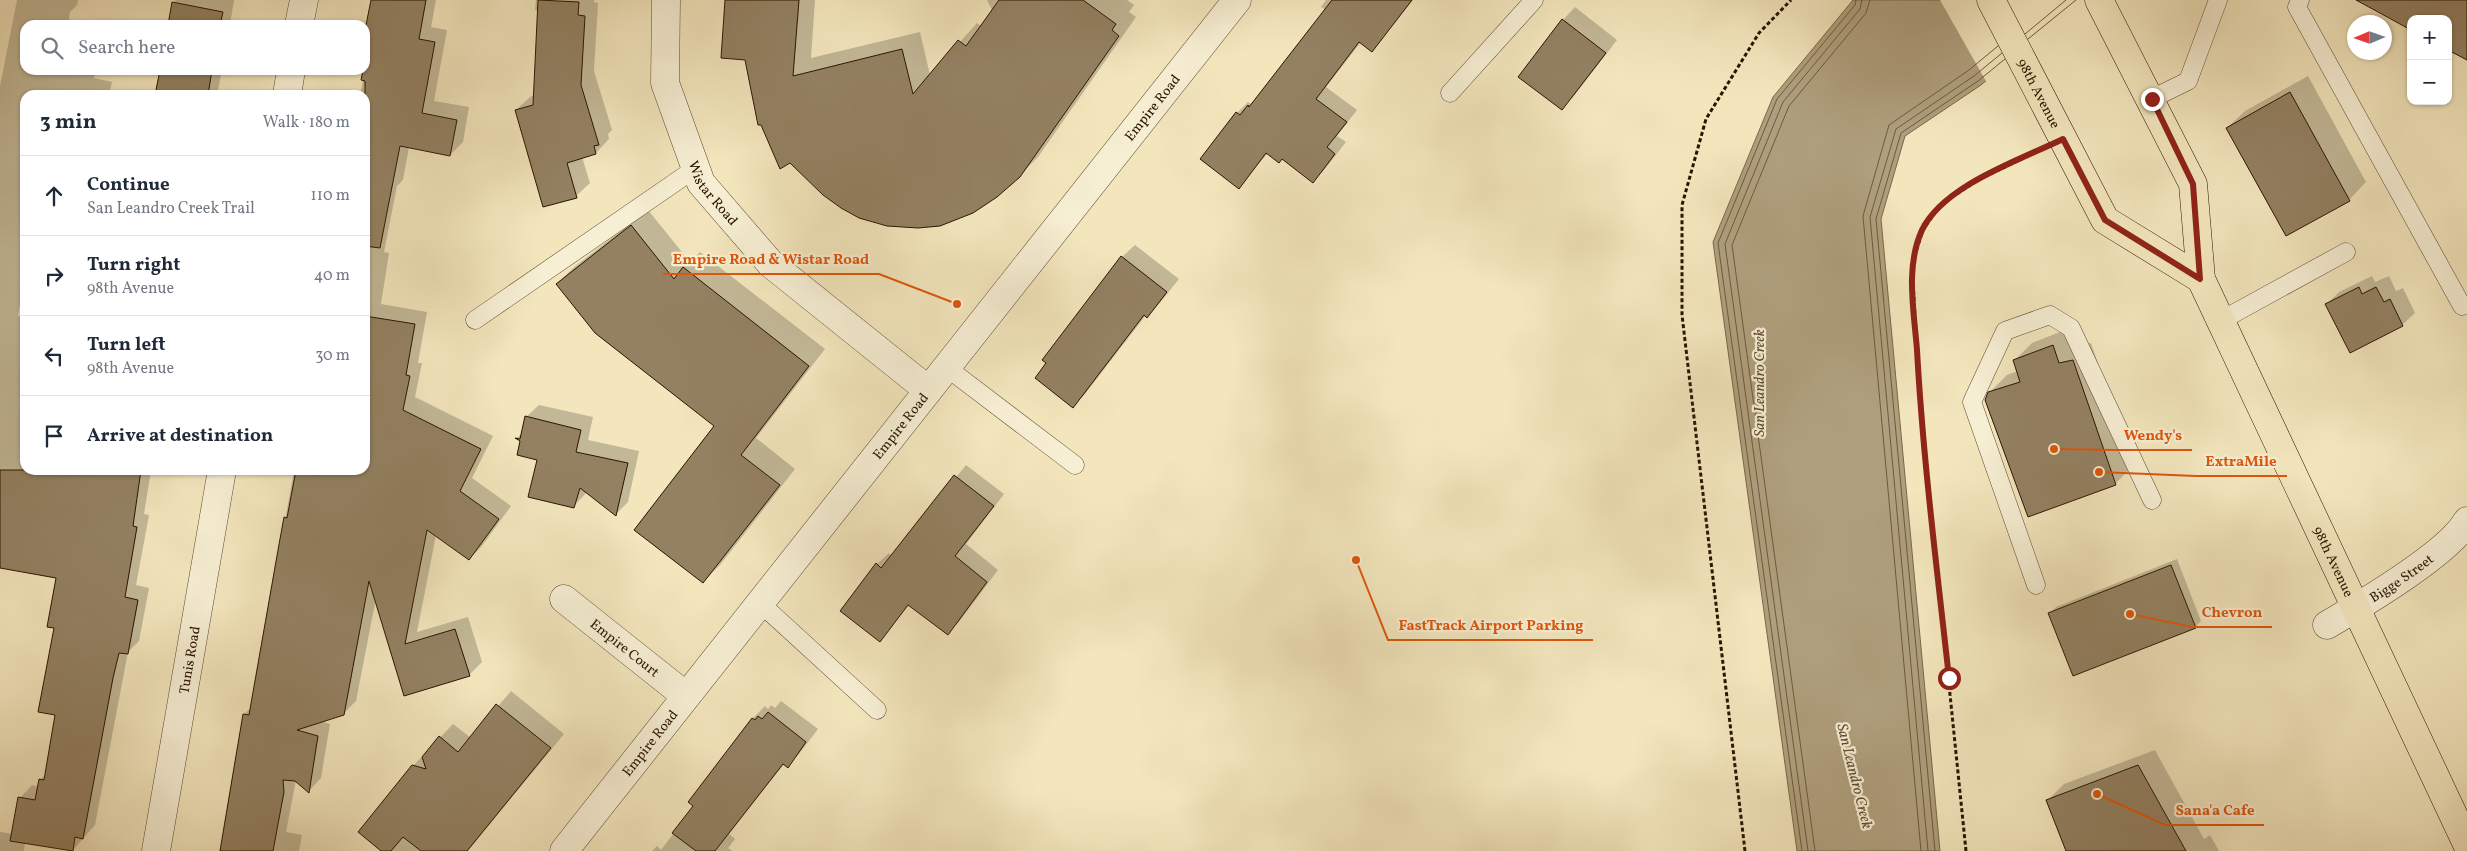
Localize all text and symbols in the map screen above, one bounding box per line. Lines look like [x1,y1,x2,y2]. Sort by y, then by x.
north arrow [2347,15,2392,60]
map controls [2407,15,2452,105]
button: + [2407,15,2452,60]
search box [20,20,370,75]
icon: search [38,34,66,62]
text: Search here [78,35,175,61]
street label: 98th Avenue [2012,56,2064,132]
button: − [2407,60,2452,105]
street label: Empire Road [1121,71,1186,146]
route end [2141,88,2164,111]
text: 3 min [40,108,96,137]
text: Walk · 180 m [263,112,350,134]
street label: Wistar Road [683,158,742,230]
text: Continue [87,172,170,198]
icon: ahead [40,182,68,210]
text: 110 m [311,185,350,207]
text: San Leandro Creek Trail [87,198,255,220]
callout: Empire Road & Wistar Road [663,244,879,274]
text: Empire Road & Wistar Road [673,250,869,271]
text: Turn right [87,252,180,278]
icon: right [40,262,68,290]
text: 40 m [314,265,350,287]
text: 98th Avenue [87,278,174,300]
water label: San Leandro Creek [1750,329,1771,437]
text: Turn left [87,332,166,358]
icon: left [40,342,68,370]
text: 30 m [315,345,350,367]
text: 98th Avenue [87,358,174,380]
street label: Empire Road [869,389,934,464]
callout: Wendy's [2114,420,2192,450]
icon: arrive [40,422,68,450]
text: Arrive at destination [87,423,273,449]
text: Wendy's [2124,426,2182,447]
callout: ExtraMile [2196,446,2287,476]
text: ExtraMile [2205,452,2277,473]
street label: 98th Avenue [2308,523,2358,601]
street label: Bigge Street [2366,550,2438,608]
callout: Chevron [2192,597,2272,627]
text: Chevron [2202,603,2262,624]
callout: FastTrack Airport Parking [1388,610,1593,640]
street label: Empire Court [585,615,663,682]
text: FastTrack Airport Parking [1398,616,1584,637]
street label: Tunis Road [175,625,206,695]
route start [1938,667,1961,690]
street label: Empire Road [619,706,683,781]
water label: San Leandro Creek [1830,722,1877,831]
callout: Sana'a Cafe [2165,795,2264,825]
text: Sana'a Cafe [2175,801,2255,822]

